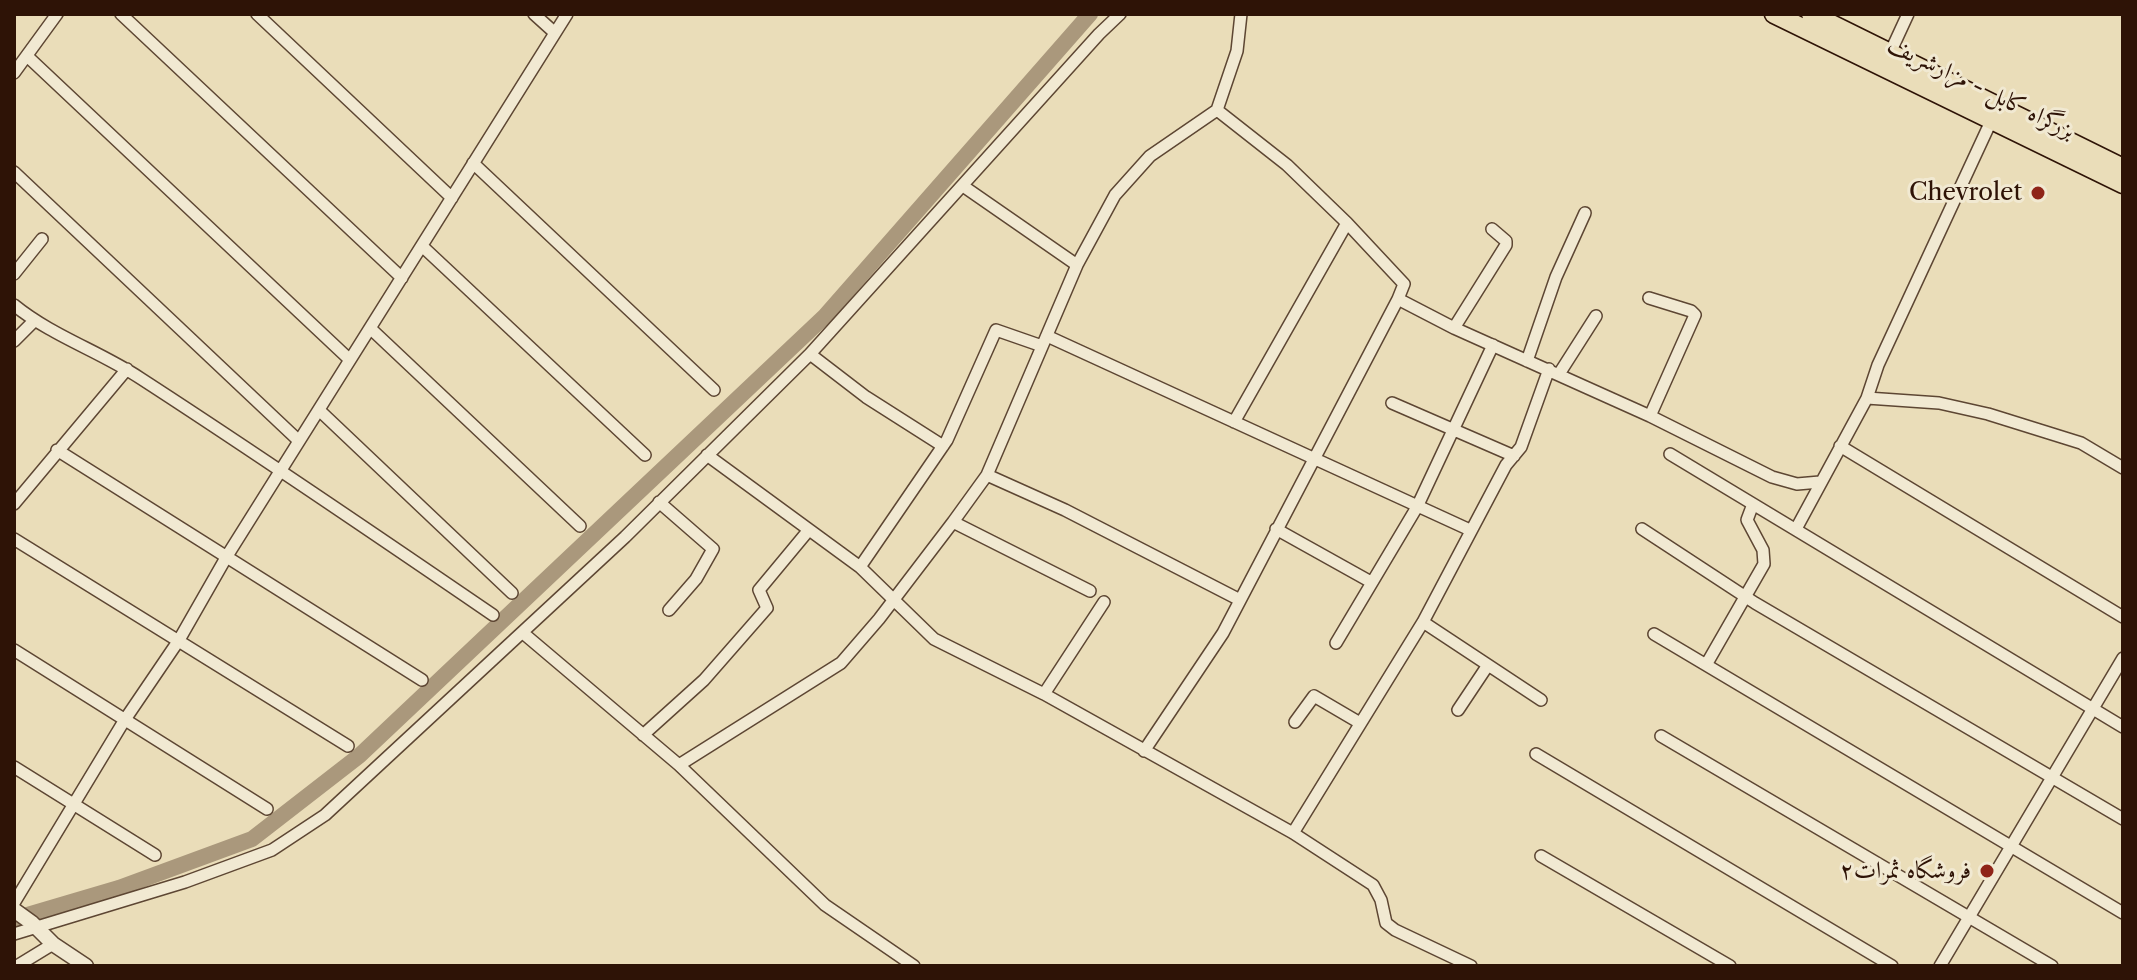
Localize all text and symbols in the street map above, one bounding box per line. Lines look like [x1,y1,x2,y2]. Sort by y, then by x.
street label: بزرگراه کابل - مزارشریف [1883,30,2079,146]
place label: Chevrolet [1909,179,2022,207]
marker: Chevrolet [2029,184,2047,202]
place label: فروشگاه ثمرات٢ [1840,857,1971,885]
marker: فروشگاه ثمرات٢ [1978,862,1996,880]

